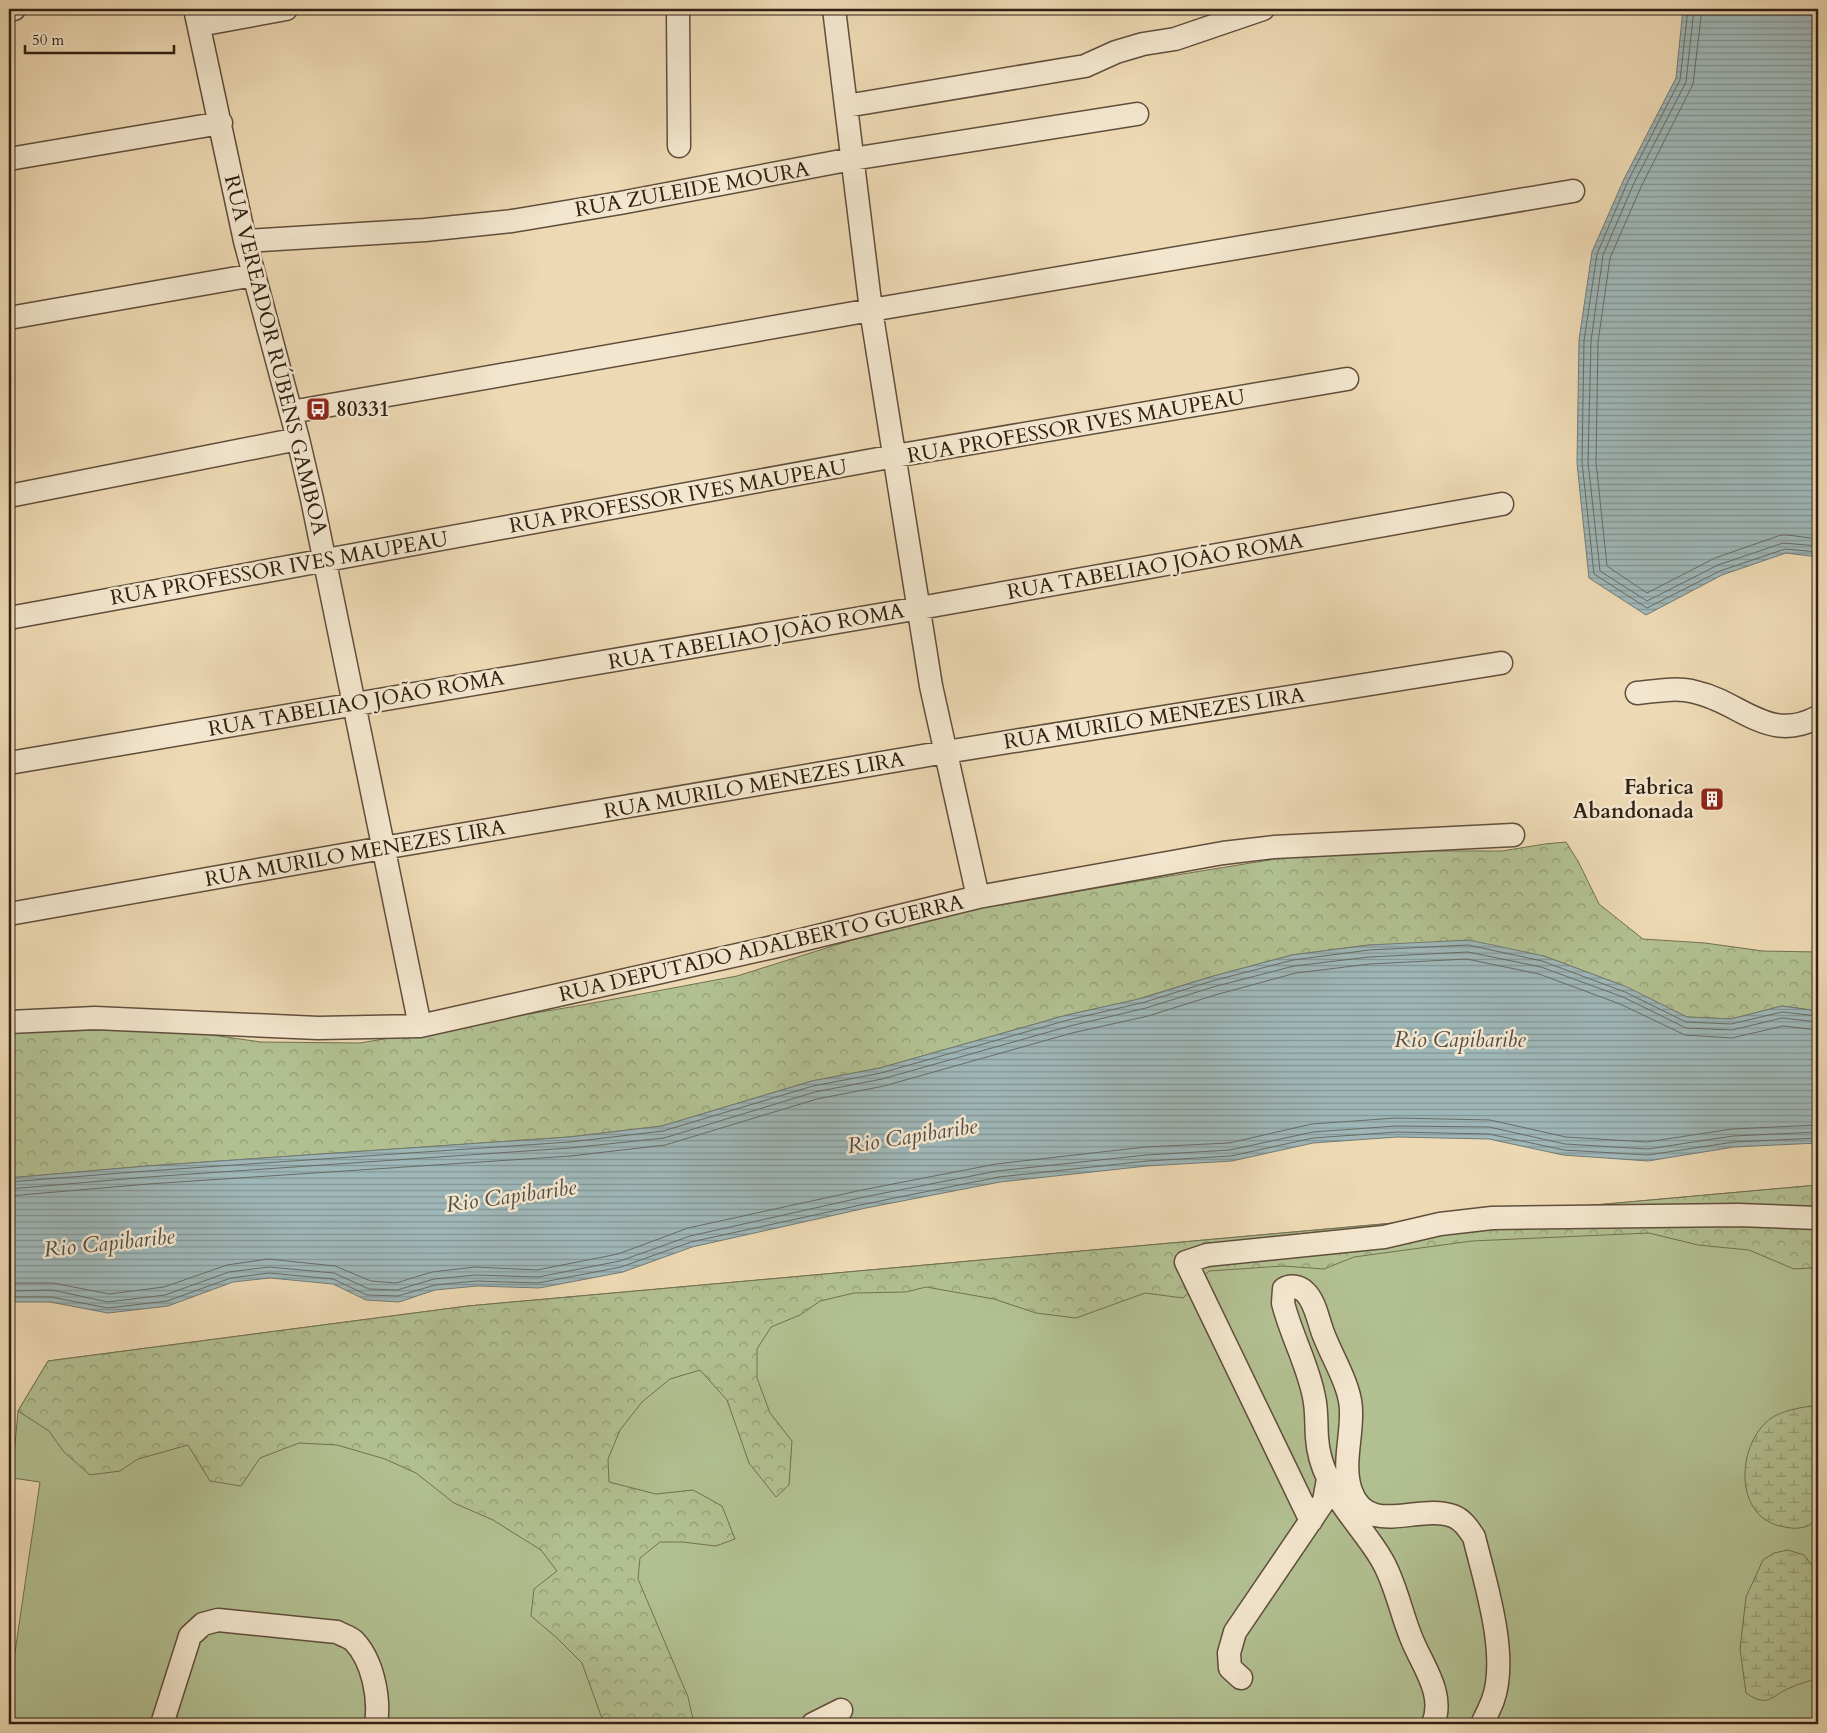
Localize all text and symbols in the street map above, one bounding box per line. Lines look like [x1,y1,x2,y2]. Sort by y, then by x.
scale bar [25,22,174,54]
text: 50 m [32,30,64,50]
street label: RUA ZULEIDE MOURA [573,155,812,224]
street label: RUA VEREADOR RÚBENS GAMBOA [217,172,335,538]
street label: RUA PROFESSOR IVES MAUPEAU [905,382,1247,471]
place label: 80331 [336,395,390,424]
bus stop icon: 80331 [305,396,331,422]
street label: RUA PROFESSOR IVES MAUPEAU [507,452,849,541]
street label: RUA PROFESSOR IVES MAUPEAU [108,524,450,613]
street label: RUA TABELIAO JOÃO ROMA [1005,525,1305,607]
street label: RUA TABELIAO JOÃO ROMA [606,595,906,677]
street label: RUA TABELIAO JOÃO ROMA [206,662,506,744]
street label: RUA MURILO MENEZES LIRA [1001,680,1307,757]
street label: RUA MURILO MENEZES LIRA [602,745,907,826]
place label: Fabrica Abandonada [1573,773,1695,826]
building icon: Fabrica Abandonada [1699,786,1725,812]
street label: RUA MURILO MENEZES LIRA [203,813,508,894]
street label: RUA DEPUTADO ADALBERTO GUERRA [556,888,966,1009]
water label: Rio Capibaribe [1394,1025,1526,1055]
water label: Rio Capibaribe [845,1111,980,1161]
water label: Rio Capibaribe [444,1172,579,1220]
water label: Rio Capibaribe [42,1221,176,1265]

